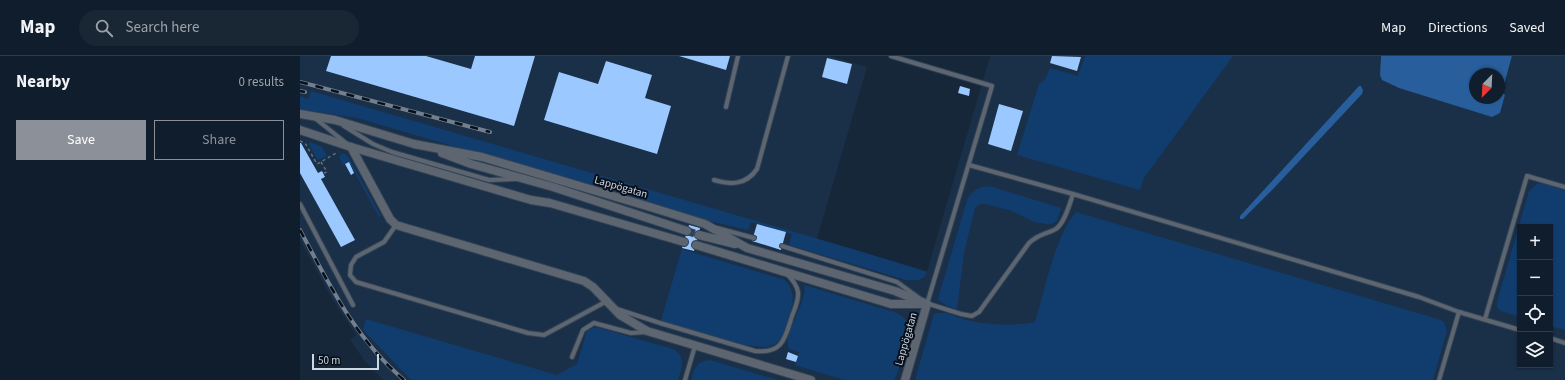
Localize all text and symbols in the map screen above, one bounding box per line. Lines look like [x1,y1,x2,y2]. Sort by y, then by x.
search box [79,10,359,46]
text: Map [20,14,55,41]
icon: search [93,17,115,39]
text: Search here [125,17,199,38]
text: Map [1381,18,1406,38]
text: Directions [1428,18,1487,38]
text: Saved [1509,18,1545,38]
north arrow [1469,68,1505,104]
text: Nearby [16,70,70,94]
text: 0 results [239,73,284,91]
button: Save [16,120,146,160]
button: Share [154,120,284,160]
street label: Lappögatan [593,172,649,202]
map controls [1517,224,1553,368]
button: + [1517,224,1553,260]
button: − [1517,260,1553,296]
button: locate [1517,296,1553,332]
street label: Lappögatan [891,311,921,367]
button: layers [1517,332,1553,368]
scale bar [312,352,379,371]
text: 50 m [318,353,340,368]

